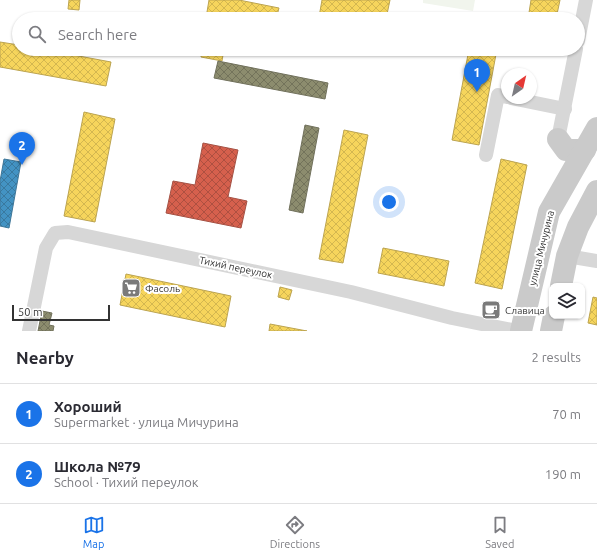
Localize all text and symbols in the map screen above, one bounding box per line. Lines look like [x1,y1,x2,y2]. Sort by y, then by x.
search box [12,12,585,56]
icon: search [26,23,48,45]
text: Search here [58,26,137,43]
pin: 1 [464,59,490,92]
north arrow [501,68,537,104]
pin: 2 [9,132,35,165]
your location [379,192,399,212]
street label: улица Мичурина [527,209,556,287]
street label: Тихий переулок [198,254,273,281]
supermarket icon: Фасоль [120,277,142,299]
place label: Фасоль [145,283,180,294]
map controls [549,283,585,319]
button: layers [549,283,585,319]
cafe icon: Славица [480,299,502,321]
scale bar [12,303,110,322]
place label: Славица [505,305,545,316]
text: 50 m [18,306,42,318]
text: Nearby [16,348,74,367]
text: 2 results [531,350,581,364]
text: Хороший [54,398,122,415]
text: 1 [25,407,33,421]
text: 70 m [552,407,581,421]
text: Supermarket · улица Мичурина [54,415,239,429]
text: Школа №79 [54,458,141,475]
text: 2 [25,467,33,481]
text: 190 m [545,467,581,481]
text: School · Тихий переулок [54,475,199,489]
tab: Map [83,514,105,550]
tab: Directions [270,514,320,550]
tab: Saved [485,514,514,550]

